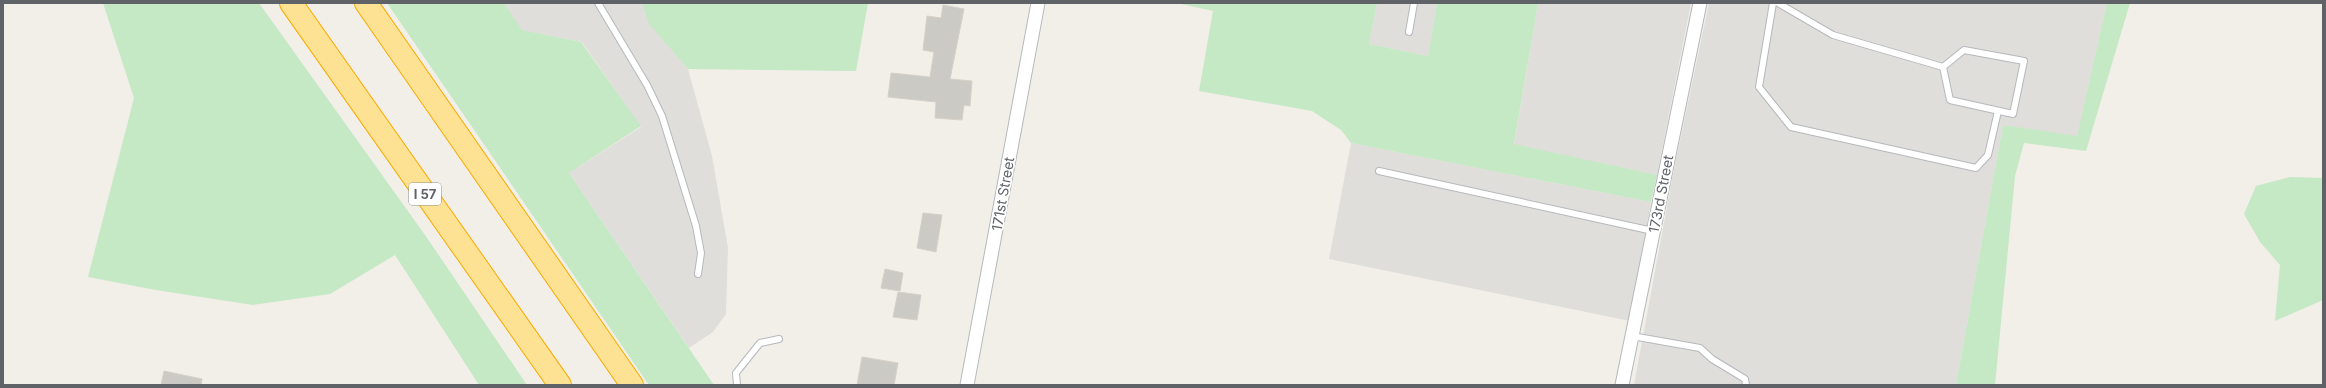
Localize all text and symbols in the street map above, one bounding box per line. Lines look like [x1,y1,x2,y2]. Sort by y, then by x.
street label: 173rd Street [1645,153,1676,234]
street label: 171st Street [988,155,1017,232]
road number: I 57 [409,183,441,205]

